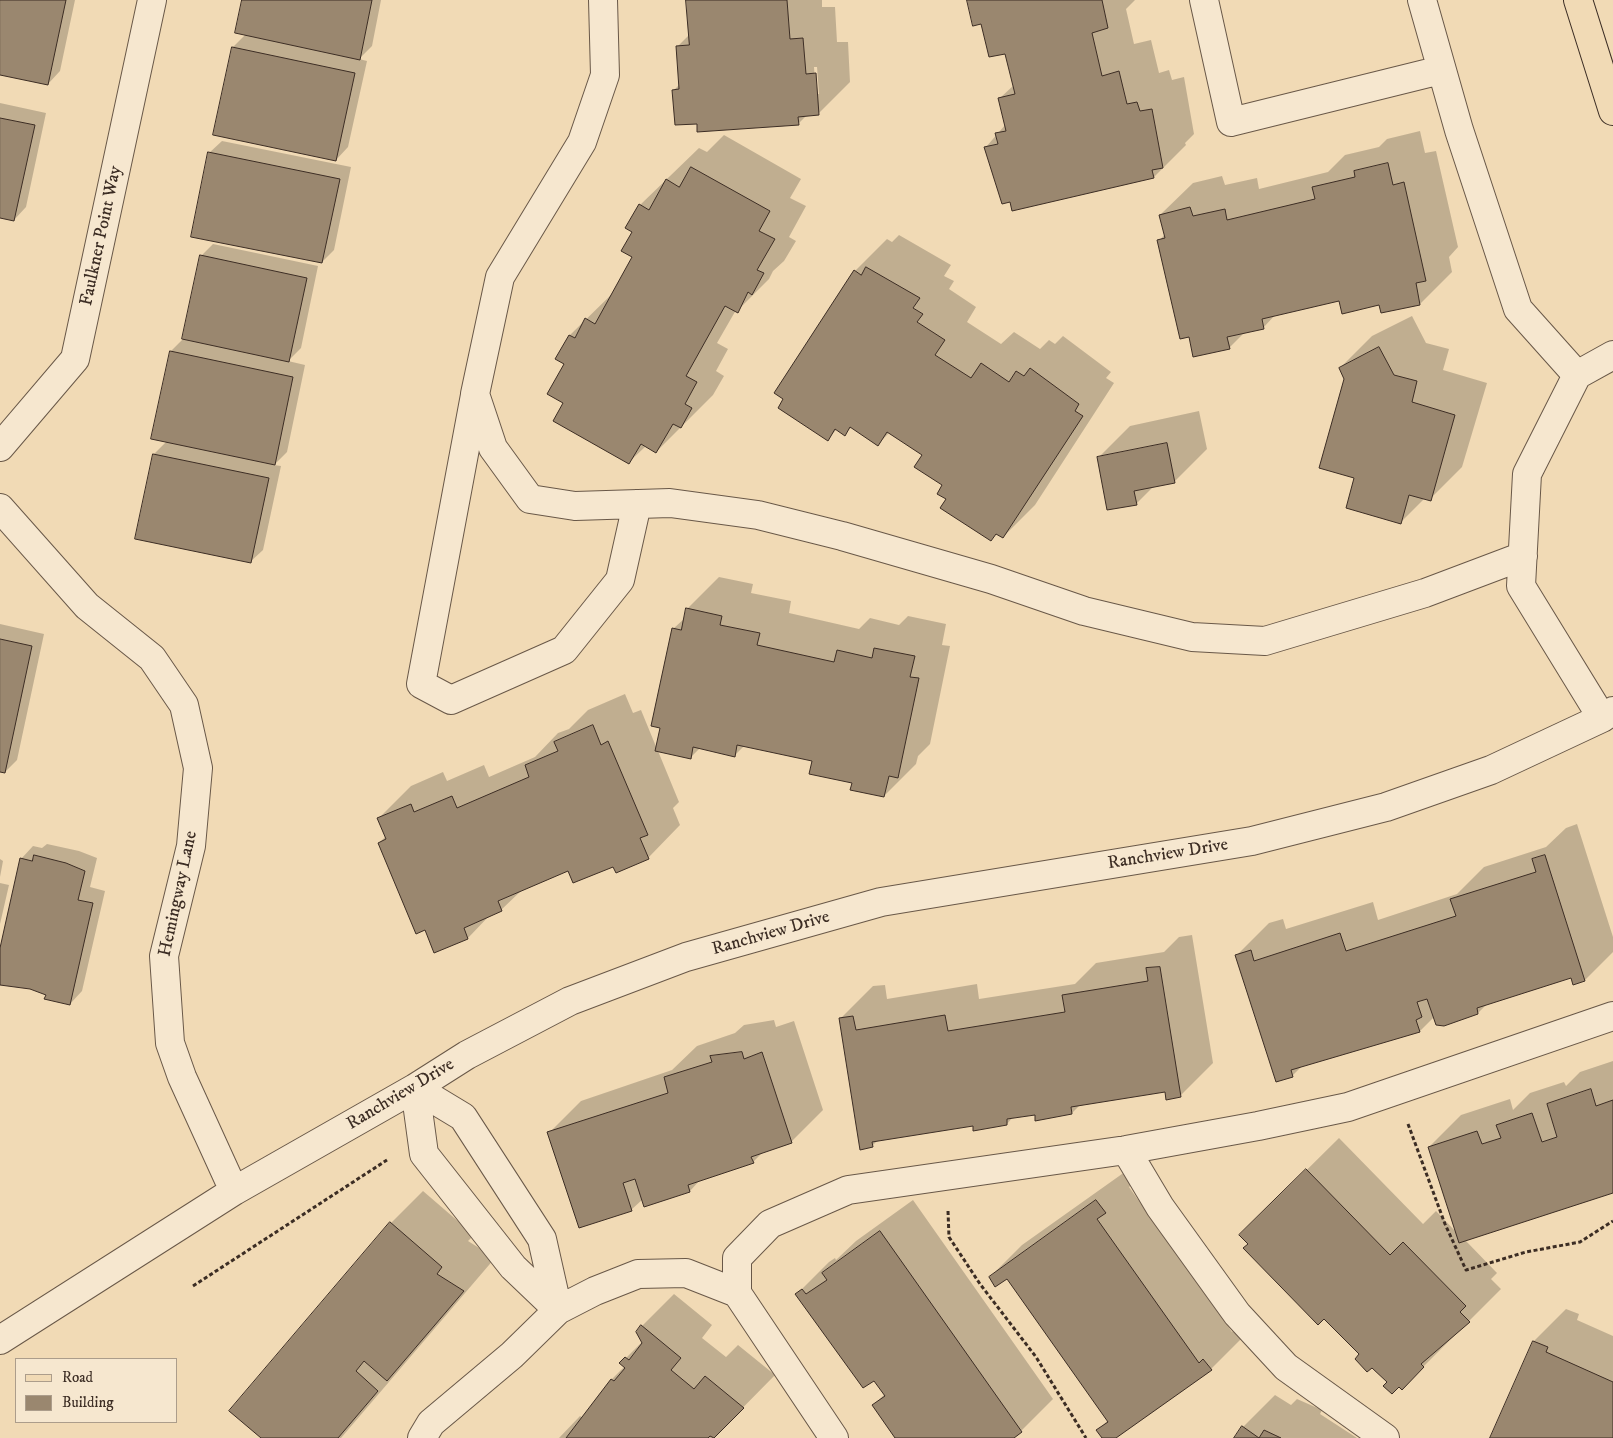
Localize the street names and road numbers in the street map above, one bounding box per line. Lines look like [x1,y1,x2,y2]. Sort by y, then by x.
street label: Faulkner Point Way [77,164,127,308]
street label: Hemingway Lane [155,829,203,959]
street label: Ranchview Drive [1106,835,1230,875]
street label: Ranchview Drive [710,907,832,961]
street label: Ranchview Drive [343,1054,459,1136]

